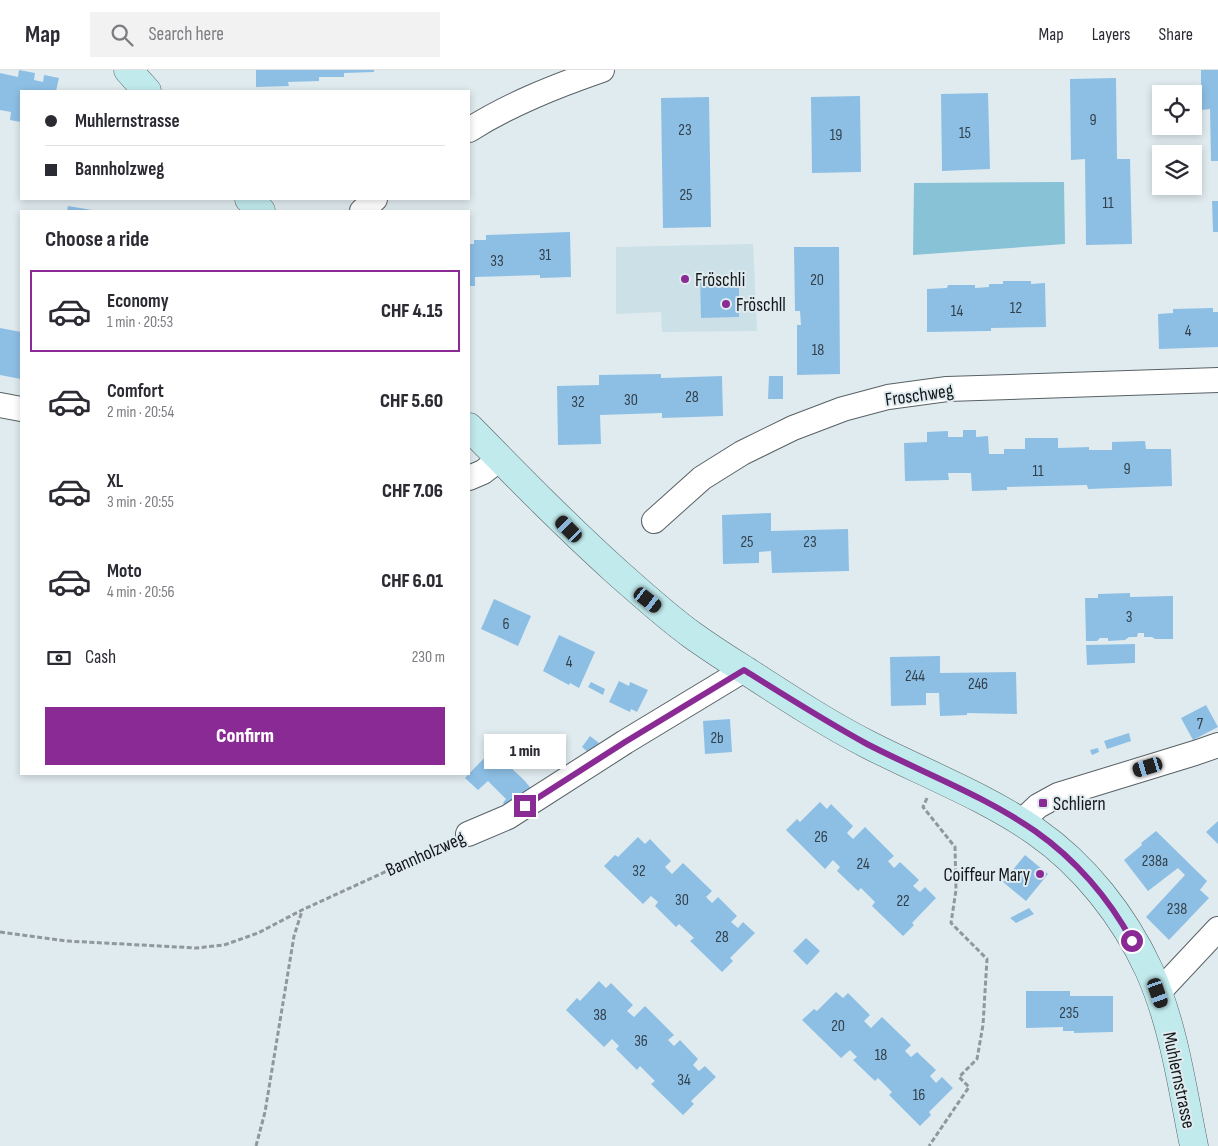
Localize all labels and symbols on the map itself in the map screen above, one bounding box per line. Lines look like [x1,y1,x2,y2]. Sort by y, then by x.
house number: 9 [1089,111,1097,130]
house number: 23 [678,121,692,140]
house number: 15 [959,124,971,143]
house number: 19 [830,126,842,145]
house number: 25 [679,186,693,205]
house number: 11 [1102,194,1114,213]
house number: 31 [539,246,552,265]
house number: 33 [490,252,504,271]
place label: Fröschli [695,269,745,292]
house number: 20 [810,271,824,290]
marker: Fröschli [679,273,691,285]
place label: Fröschll [736,294,786,317]
marker: Fröschll [720,298,732,310]
house number: 12 [1010,299,1022,318]
house number: 14 [951,302,963,321]
house number: 4 [1185,322,1192,341]
house number: 18 [812,341,824,360]
street label: Froschweg [884,379,955,412]
house number: 28 [685,388,699,407]
house number: 30 [624,391,638,410]
house number: 32 [571,393,585,412]
house number: 9 [1123,460,1131,479]
house number: 11 [1032,462,1044,481]
car [553,513,584,545]
house number: 25 [740,533,754,552]
house number: 23 [803,533,817,552]
car [631,585,664,615]
house number: 3 [1126,608,1132,627]
house number: 6 [502,615,510,634]
house number: 4 [566,653,573,672]
house number: 244 [905,667,925,686]
house number: 246 [968,675,988,694]
house number: 7 [1197,715,1204,734]
house number: 2b [710,729,724,748]
callout: 1 min [484,734,566,768]
car [1131,755,1164,779]
place label: Schliern [1053,793,1106,816]
route end [514,795,536,817]
marker: Schliern [1037,797,1049,809]
street label: Bannholzweg [382,827,469,882]
house number: 26 [814,828,828,847]
house number: 238a [1142,852,1168,871]
house number: 24 [856,855,870,874]
house number: 32 [632,862,646,881]
place label: Coiffeur Mary [943,864,1031,887]
marker: Coiffeur Mary [1034,868,1046,880]
house number: 30 [675,891,689,910]
house number: 22 [896,892,910,911]
house number: 238 [1167,900,1187,919]
house number: 28 [715,928,729,947]
route start [1121,930,1143,952]
car [1146,976,1169,1010]
house number: 235 [1059,1004,1079,1023]
house number: 38 [593,1006,607,1025]
house number: 20 [831,1017,845,1036]
street label: Muhlernstrasse [1157,1030,1200,1131]
house number: 36 [634,1032,648,1051]
house number: 18 [875,1046,887,1065]
house number: 34 [677,1071,691,1090]
house number: 16 [913,1086,925,1105]

